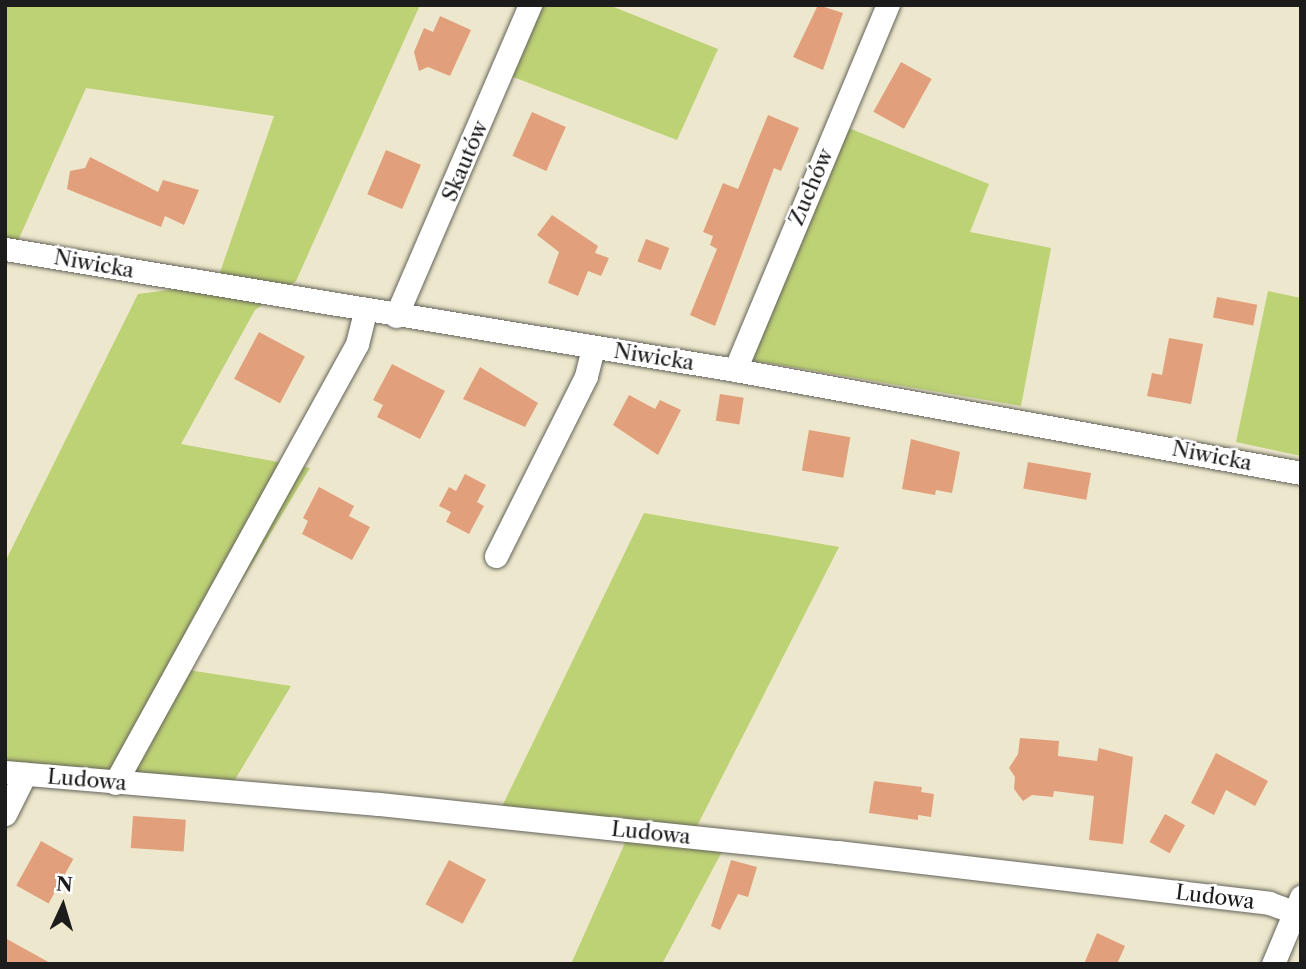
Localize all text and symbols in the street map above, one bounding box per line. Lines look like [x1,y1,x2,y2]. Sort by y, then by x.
street label: Skautów [437,117,493,205]
street label: Zuchów [784,145,838,229]
street label: Niwicka [52,245,136,283]
street label: Niwicka [612,338,696,376]
street label: Niwicka [1170,436,1254,476]
street label: Ludowa [46,764,128,796]
street label: Ludowa [610,816,692,850]
north arrow [28,871,98,941]
text: N [55,873,74,897]
street label: Ludowa [1174,880,1256,914]

